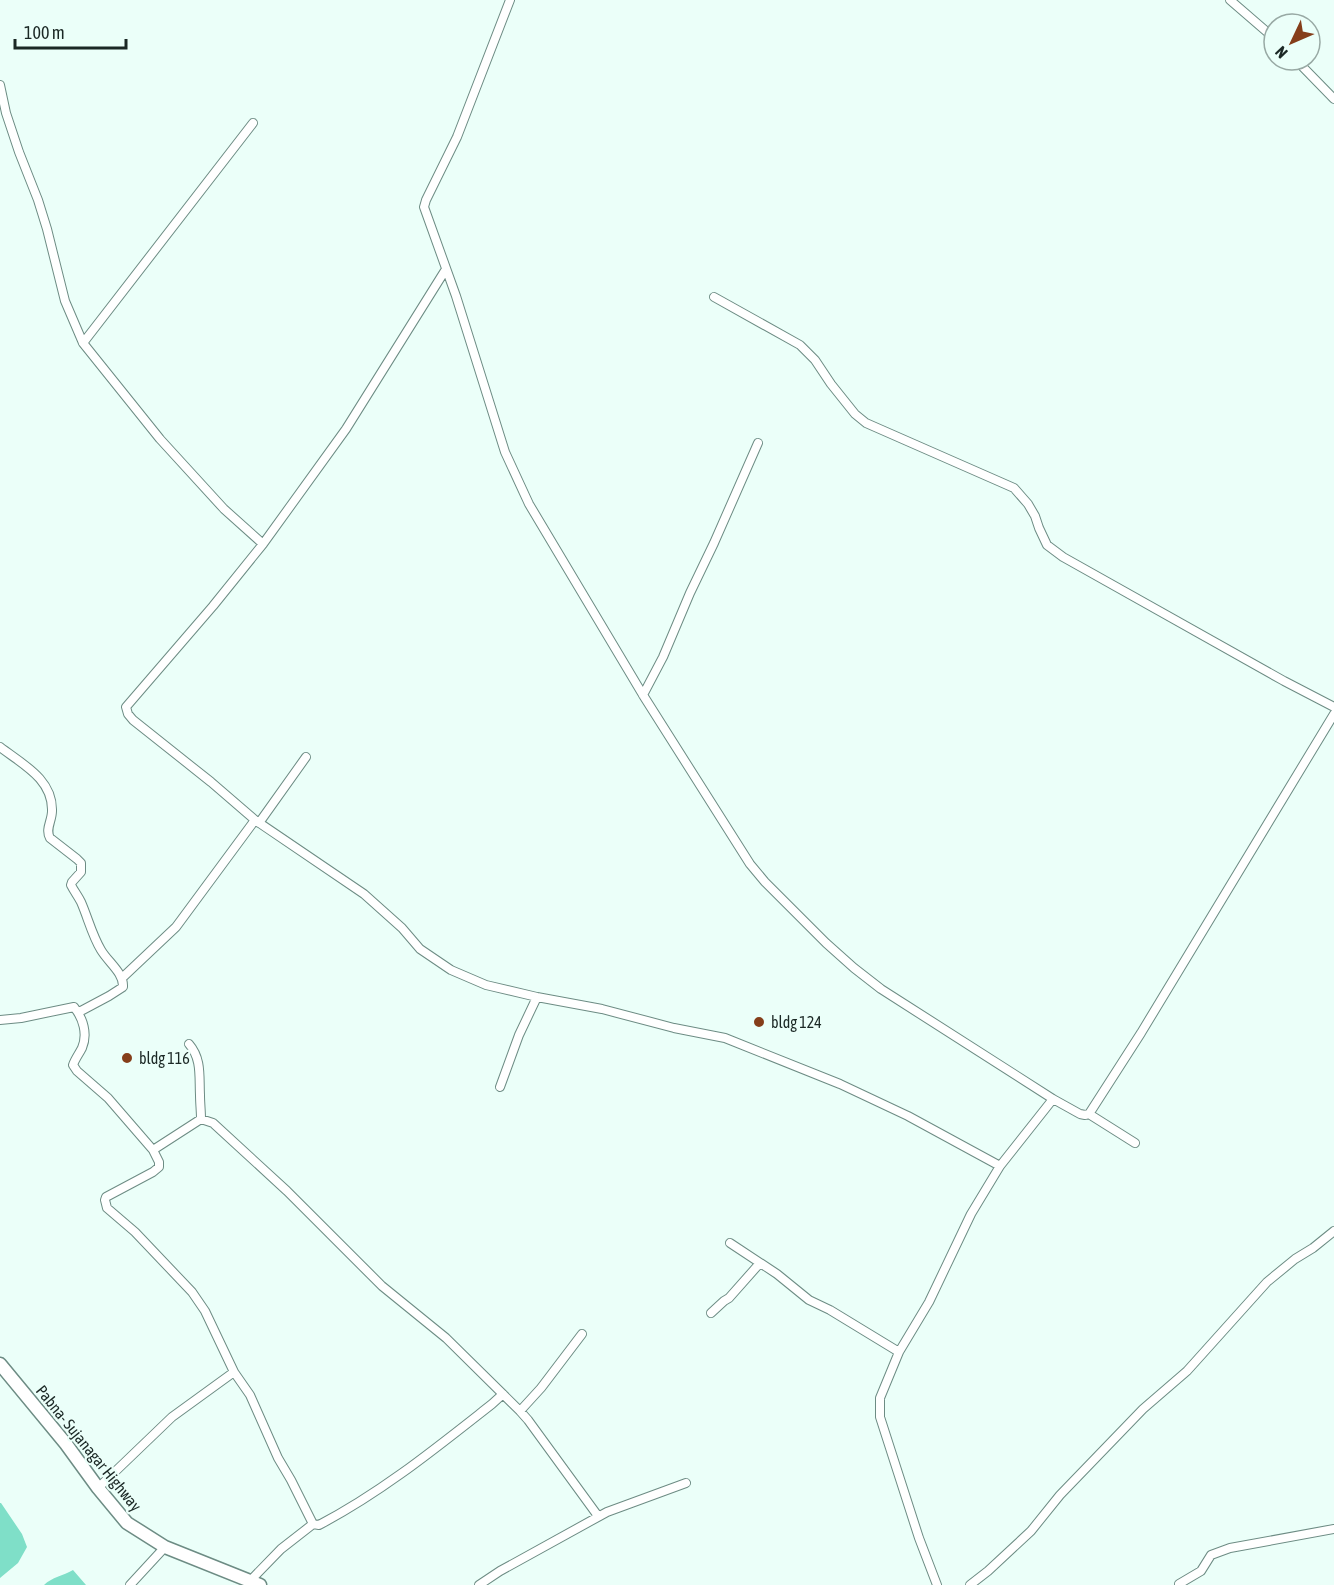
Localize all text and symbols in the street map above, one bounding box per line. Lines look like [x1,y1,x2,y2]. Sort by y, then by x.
scale bar [15,12,126,50]
north arrow [1262,12,1322,72]
text: 100 m [24,22,65,43]
text: N [1271,43,1291,62]
place label: bldg 124 [771,1013,822,1032]
marker: bldg 124 [752,1015,766,1029]
place label: bldg 116 [139,1049,190,1068]
marker: bldg 116 [120,1051,134,1065]
street label: Pabna- Sujanagar Highway [32,1381,146,1515]

